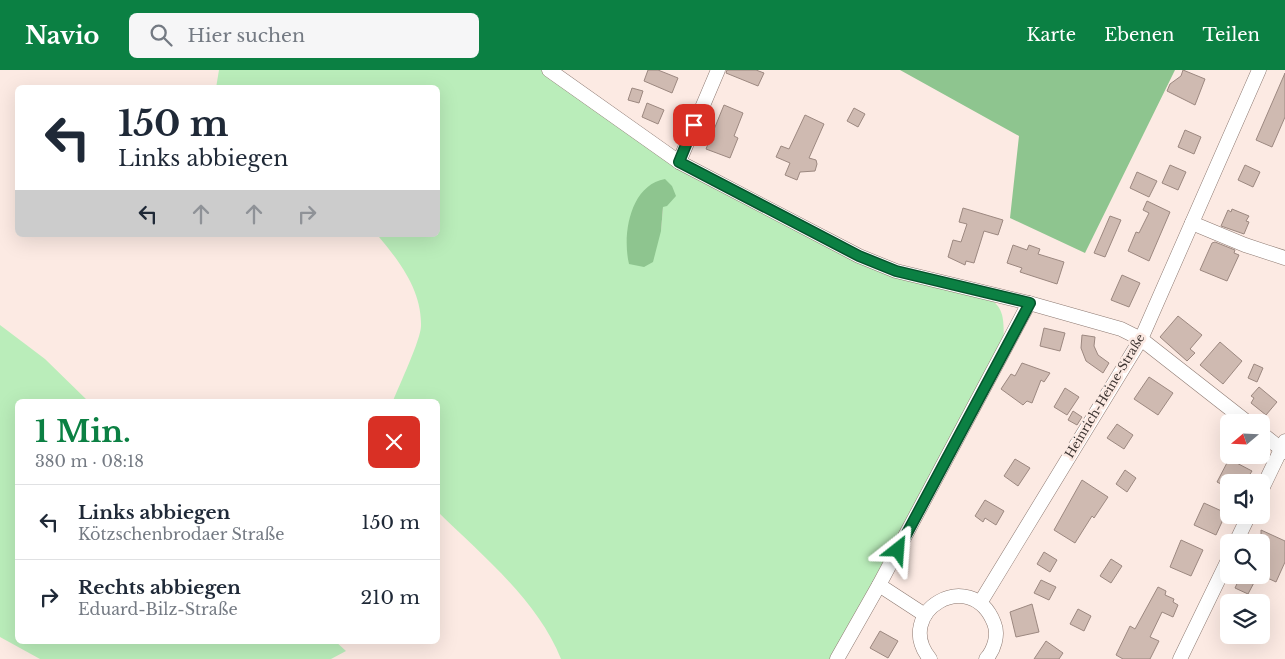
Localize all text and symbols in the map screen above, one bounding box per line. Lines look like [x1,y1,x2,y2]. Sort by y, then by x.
search box [129,13,479,58]
text: Navio [25,21,99,50]
icon: search [147,21,175,49]
text: Hier suchen [187,24,305,47]
text: Karte [1026,24,1076,46]
text: Ebenen [1104,24,1174,46]
text: Teilen [1202,24,1260,46]
text: 150 m [118,102,229,145]
pin [673,104,715,146]
icon: left [35,105,100,170]
icon: arrive [680,111,708,139]
text: Links abbiegen [118,145,288,172]
icon: left [134,200,162,228]
icon: ahead [187,200,215,228]
icon: ahead [240,200,268,228]
icon: right [293,200,321,228]
street label: Heinrich-Heine-Straße [1062,331,1148,461]
text: 1 Min. [35,413,131,450]
north arrow [1220,414,1270,464]
map controls [1220,414,1270,644]
button: close [368,416,420,468]
text: 380 m · 08:18 [35,451,144,471]
button: sound [1220,474,1270,524]
text: Links abbiegen [78,501,230,524]
icon: left [35,508,63,536]
text: 150 m [361,511,420,534]
position arrow [871,523,923,575]
text: Kötzschenbrodaer Straße [78,524,284,544]
button: search [1220,534,1270,584]
text: Rechts abbiegen [78,576,241,599]
icon: right [35,583,63,611]
text: 210 m [360,586,420,609]
button: layers [1220,594,1270,644]
text: Eduard-Bilz-Straße [78,599,238,619]

